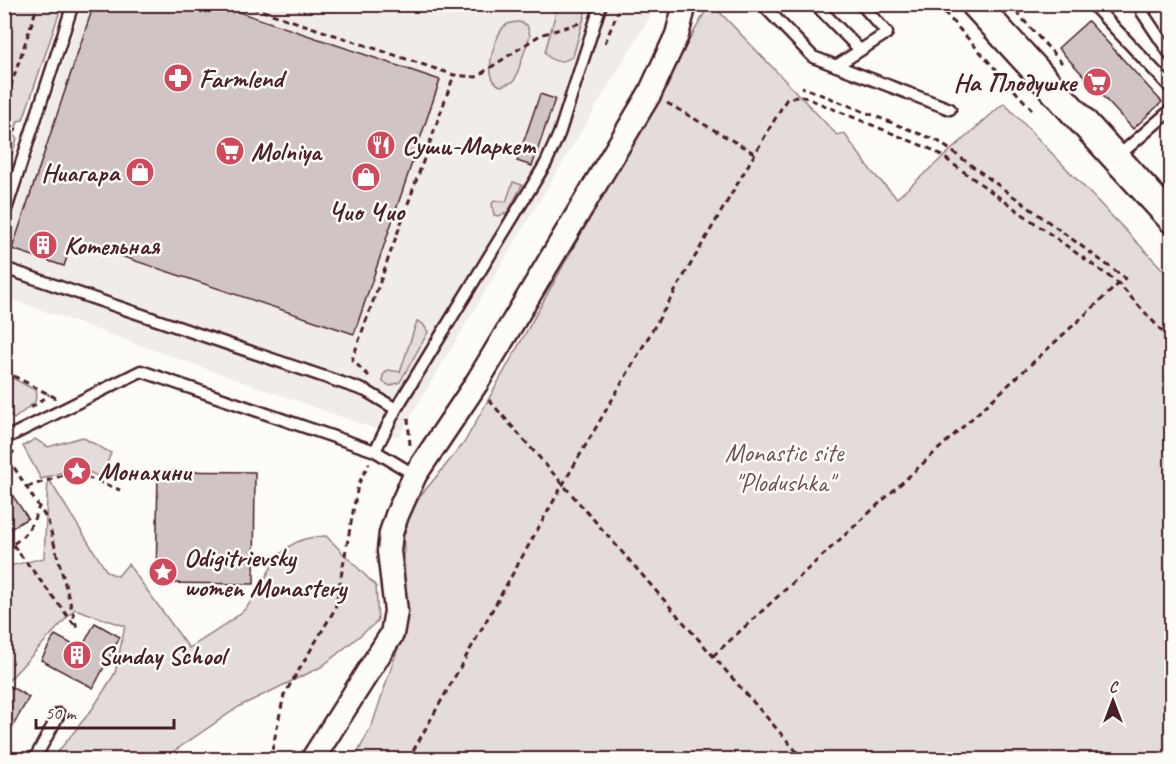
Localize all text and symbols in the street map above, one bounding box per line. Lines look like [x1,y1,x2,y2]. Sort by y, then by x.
pharmacy icon: Farmlend [162,62,194,94]
place label: Farmlend [199,62,287,95]
place label: На Плодушке [954,66,1078,99]
supermarket icon: На Плодушке [1081,66,1113,98]
restaurant icon: Суши-Маркет [365,129,397,161]
place label: Суши-Маркет [402,129,537,162]
supermarket icon: Molniya [214,135,246,167]
place label: Molniya [251,135,323,168]
place label: Ниагара [41,156,121,189]
shop icon: Ниагара [124,156,156,188]
shop icon: Чио Чио [350,161,382,193]
place label: Чио Чио [328,195,406,228]
building icon: Котельная [27,229,59,261]
place label: Котельная [64,229,161,262]
park label: Monastic site "Plodushka" [725,436,845,499]
place icon: Монахини [61,455,93,487]
place label: Монахини [98,455,193,488]
place label: Odigitrievsky women Monastery [184,541,348,604]
place icon: Odigitrievsky women Monastery [147,556,179,588]
building icon: Sunday School [61,639,93,671]
place label: Sunday School [98,639,231,672]
north arrow [1083,671,1143,731]
text: С [1109,677,1119,697]
scale bar [36,692,174,730]
text: 50 m [45,702,78,724]

